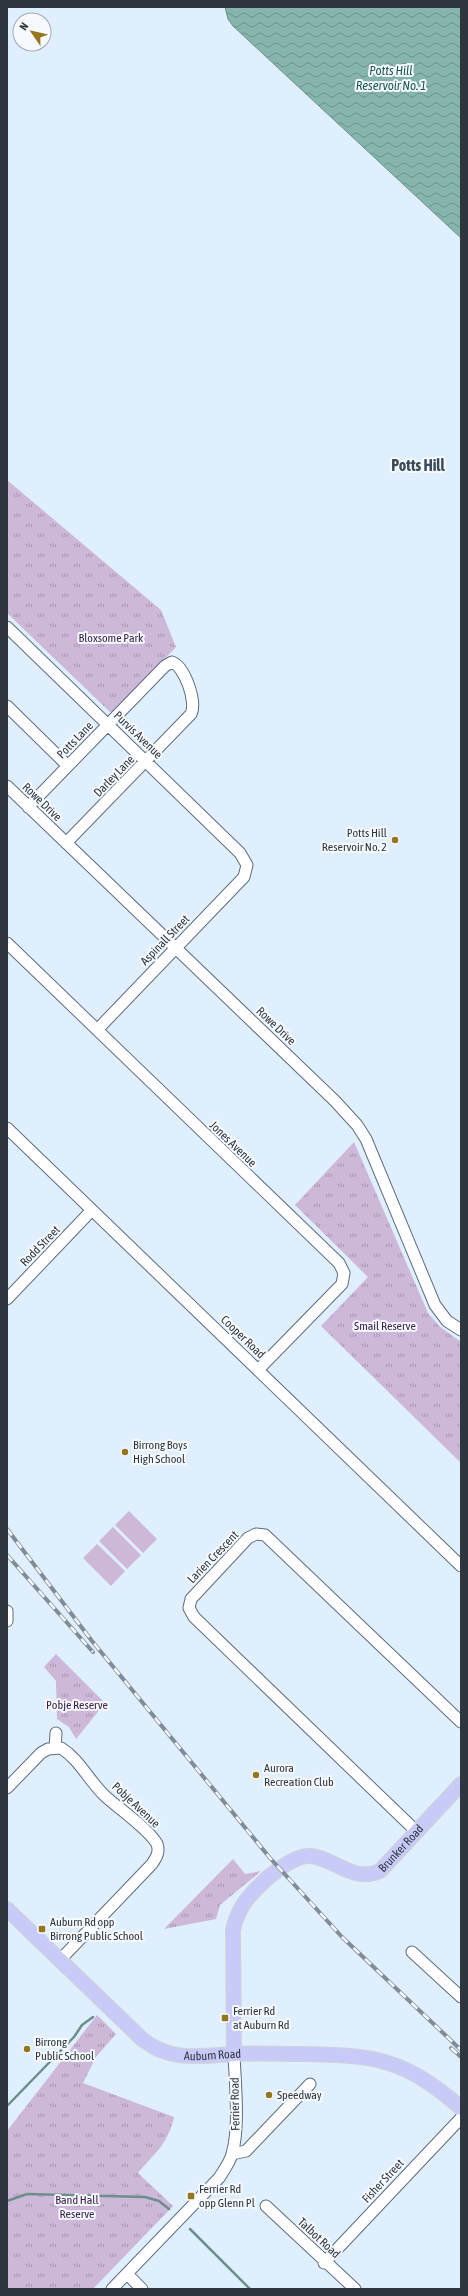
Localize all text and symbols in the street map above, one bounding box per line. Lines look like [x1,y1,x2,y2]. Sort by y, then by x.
north arrow [12,12,52,52]
text: N [17,20,31,32]
water label: Potts Hill Reservoir No. 1 [356,63,426,93]
district label: Potts Hill [391,456,446,474]
park label: Bloxsome Park [79,631,144,645]
street label: Purvis Avenue [111,708,165,762]
street label: Potts Lane [54,719,96,761]
street label: Darley Lane [91,752,137,800]
street label: Rowe Drive [20,780,64,824]
place label: Potts Hill Reservoir No. 2 [322,826,388,854]
marker: Potts Hill Reservoir No. 2 [390,835,400,845]
street label: Aspinall Street [138,912,193,968]
street label: Rowe Drive [254,1004,298,1048]
street label: Jones Avenue [207,1118,259,1170]
street label: Rodd Street [17,1222,63,1269]
street label: Cooper Road [218,1313,268,1361]
park label: Smail Reserve [354,1319,416,1333]
place label: Birrong Boys High School [133,1438,187,1466]
marker: Birrong Boys High School [120,1447,130,1457]
street label: Larien Crescent [185,1528,242,1586]
park label: Pobje Reserve [46,1698,108,1712]
place label: Aurora Recreation Club [264,1761,334,1789]
marker: Aurora Recreation Club [251,1770,261,1780]
street label: Pobje Avenue [109,1779,163,1831]
street label: Brunker Road [376,1822,426,1875]
place label: Auburn Rd opp Birrong Public School [50,1915,144,1943]
marker: Auburn Rd opp Birrong Public School [37,1924,47,1934]
place label: Ferrier Rd at Auburn Rd [233,2004,290,2032]
marker: Ferrier Rd at Auburn Rd [220,2013,230,2023]
place label: Birrong Public School [35,2035,95,2063]
marker: Birrong Public School [22,2044,32,2054]
street label: Auburn Road [184,2047,241,2063]
street label: Ferrier Road [228,2077,242,2131]
place label: Speedway [277,2088,322,2102]
marker: Speedway [264,2090,274,2100]
street label: Fisher Street [359,2156,407,2206]
place label: Ferrier Rd opp Glenn Pl [199,2182,256,2210]
marker: Ferrier Rd opp Glenn Pl [186,2191,196,2201]
park label: Band Hall Reserve [55,2193,99,2221]
street label: Talbot Road [295,2215,343,2261]

